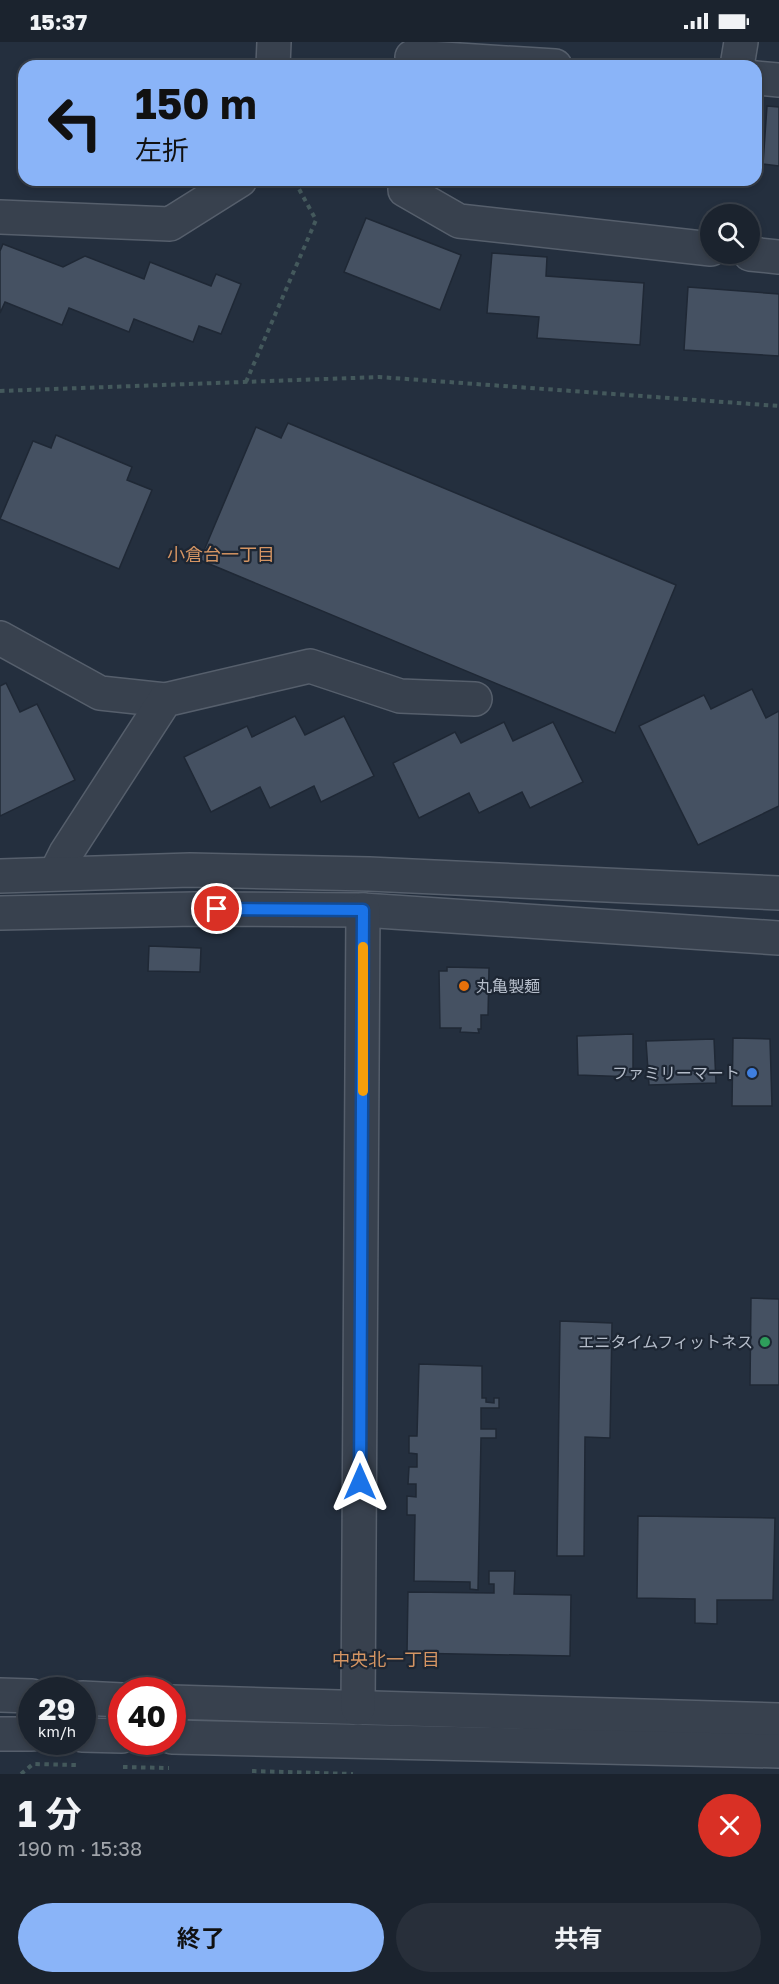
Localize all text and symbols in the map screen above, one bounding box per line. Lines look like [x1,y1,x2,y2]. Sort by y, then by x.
text: 15:37 [30,8,87,35]
text: 150 m [135,78,257,128]
icon: left [36,84,114,162]
text: 左折 [135,134,189,166]
map controls [700,204,760,264]
button: search [700,204,760,264]
district label: 小倉台一丁目 [167,543,275,565]
pin [191,883,242,934]
icon: arrive [200,892,233,925]
place label: 丸亀製麺 [476,976,540,996]
marker: 丸亀製麺 [457,979,471,993]
place label: ファミリーマート [612,1063,740,1083]
marker: ファミリーマート [745,1066,759,1080]
place label: エニタイムフィットネス [579,1332,753,1352]
marker: エニタイムフィットネス [758,1335,772,1349]
position arrow [328,1450,392,1514]
district label: 中央北一丁目 [332,1648,440,1670]
speed limit sign: 40 [108,1677,186,1755]
text: 29 [38,1691,76,1727]
text: km/h [38,1722,76,1740]
text: 1 分 [18,1792,82,1835]
button: close [698,1794,761,1857]
text: 190 m · 15:38 [18,1836,142,1860]
button: 終了 [18,1903,384,1972]
button: 共有 [396,1903,761,1972]

